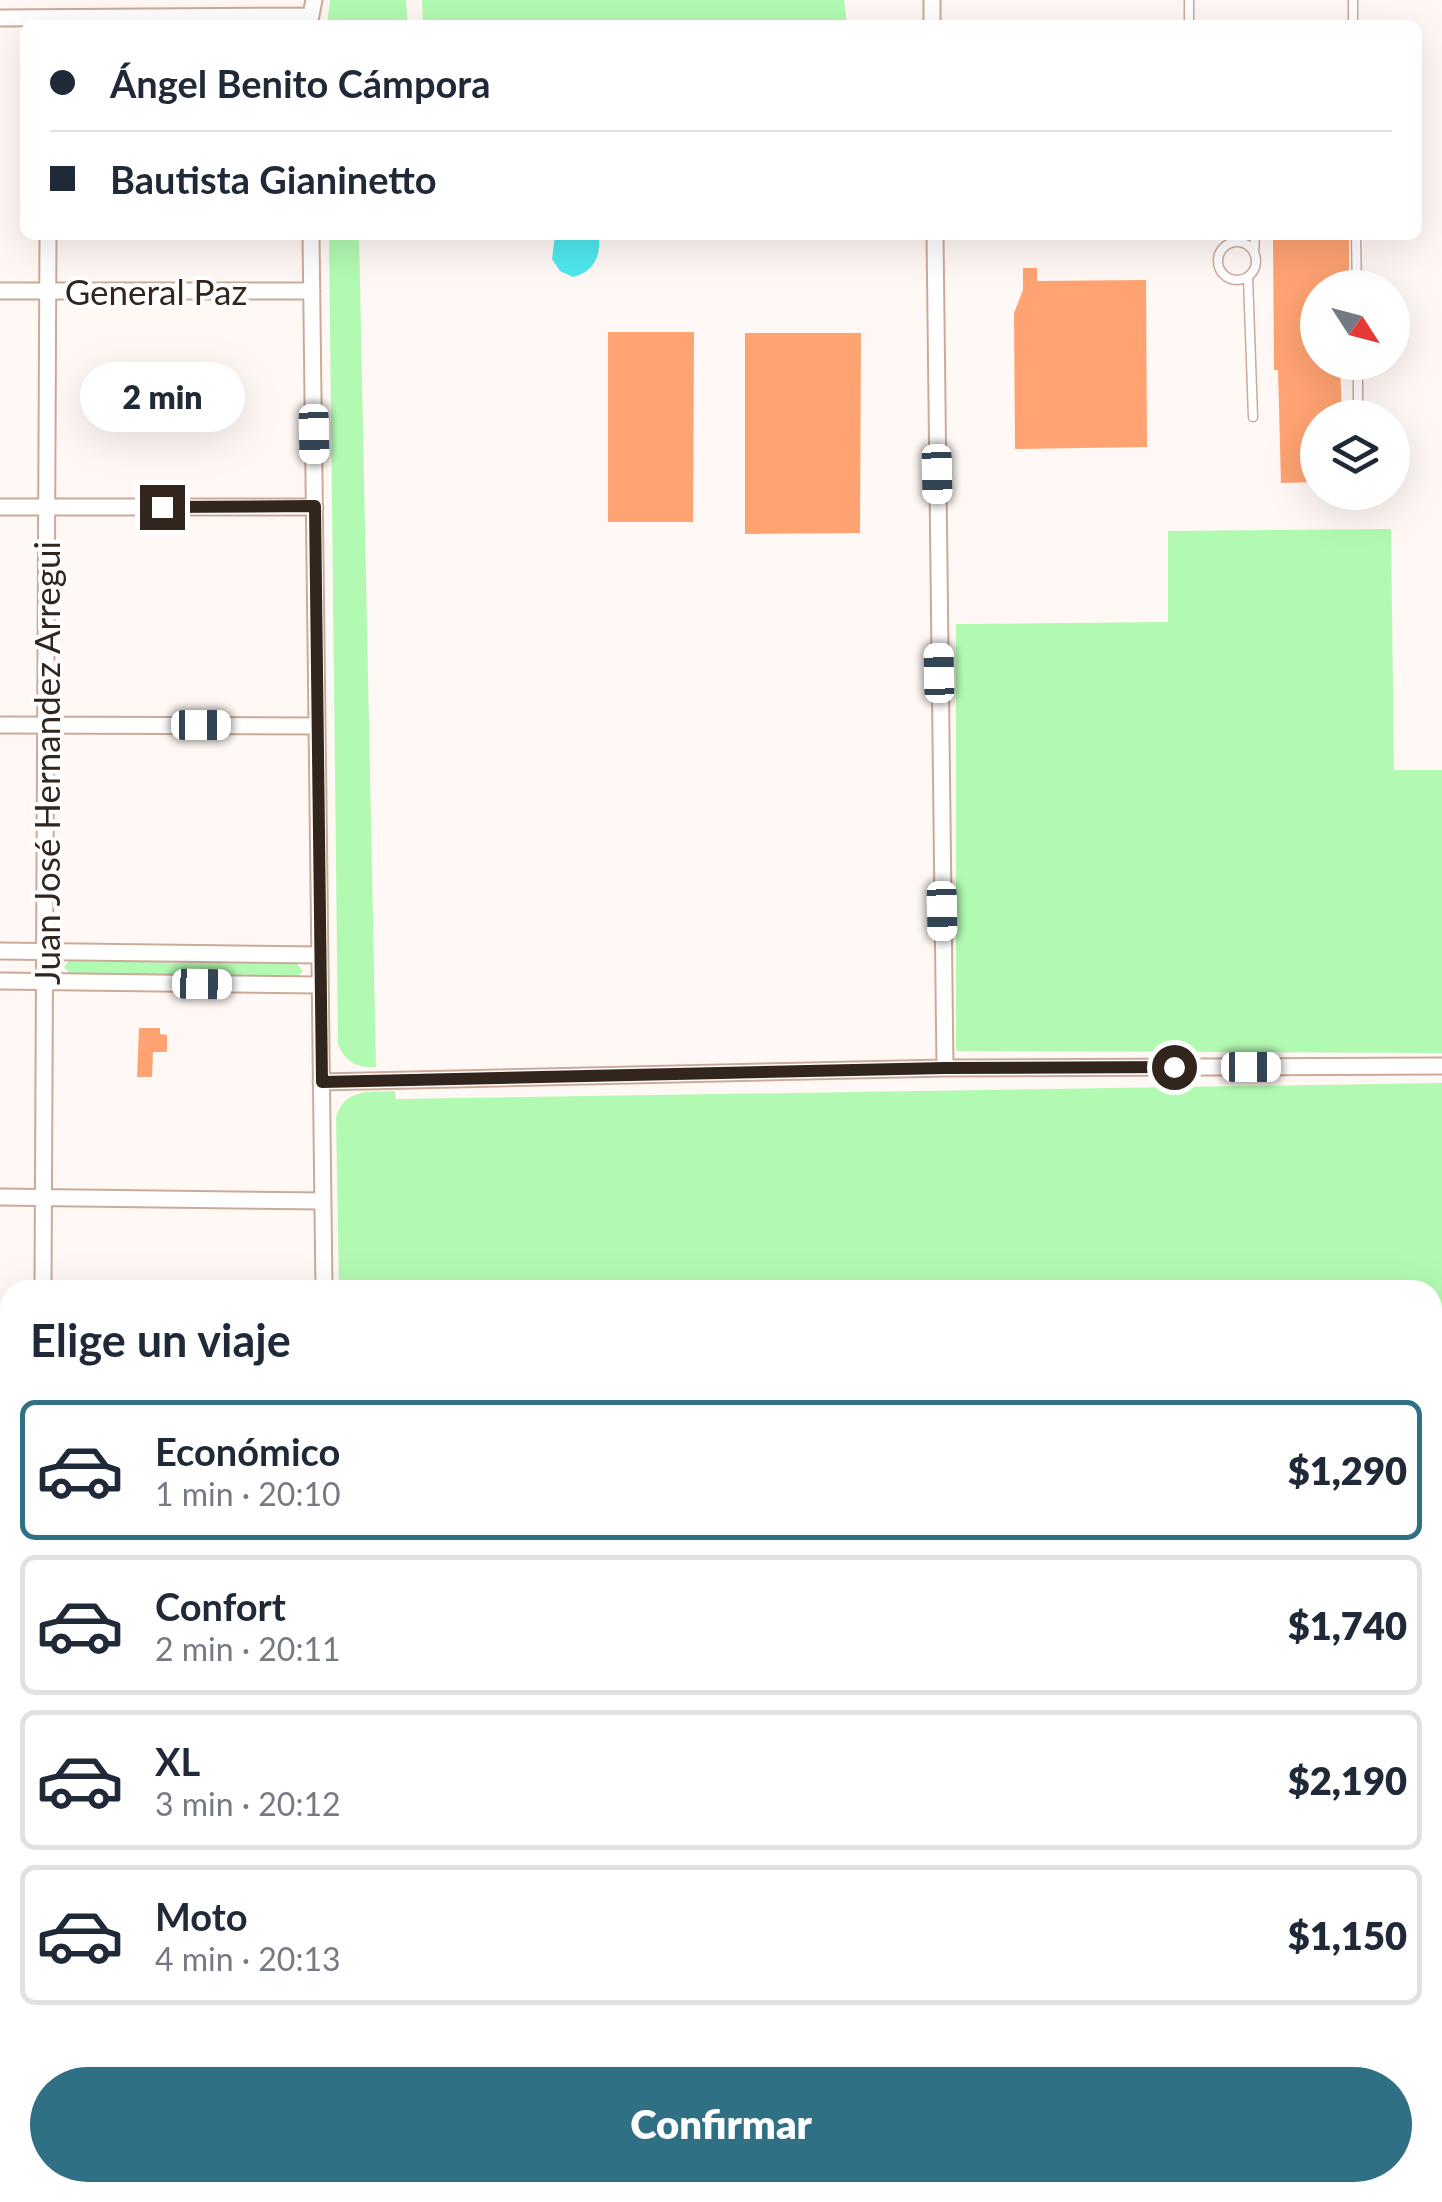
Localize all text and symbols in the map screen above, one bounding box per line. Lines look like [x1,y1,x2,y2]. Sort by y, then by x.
text: Ángel Benito Cámpora [110,60,491,106]
text: Bautista Gianinetto [110,156,437,202]
street label: General Paz [65,270,247,312]
north arrow [1300,270,1410,380]
map controls [1300,270,1410,510]
callout: 2 min [80,362,244,432]
text: 2 min [123,377,202,416]
button: layers [1300,400,1410,510]
car [298,404,330,464]
car [921,444,953,504]
route end [140,485,185,530]
street label: Juan José Hernandez Arregui [25,541,67,985]
car [923,643,955,703]
car [171,710,231,740]
car [926,881,958,941]
car [172,968,232,1000]
route start [1152,1045,1197,1090]
car [1221,1052,1281,1082]
text: Elige un viaje [30,1313,291,1367]
icon: car [35,1425,125,1515]
text: Económico [155,1428,340,1474]
text: $1,290 [1288,1447,1407,1493]
text: 1 min · 20:10 [155,1474,341,1513]
icon: car [35,1580,125,1670]
text: Confort [155,1583,286,1629]
text: $1,740 [1288,1602,1407,1648]
text: 2 min · 20:11 [155,1629,341,1668]
icon: car [35,1735,125,1825]
text: XL [155,1738,200,1784]
text: $2,190 [1288,1757,1407,1803]
text: 3 min · 20:12 [155,1784,341,1823]
icon: car [35,1890,125,1980]
text: Moto [155,1893,248,1939]
text: $1,150 [1288,1912,1407,1958]
text: 4 min · 20:13 [155,1939,341,1978]
button: Confirmar [30,2067,1412,2182]

